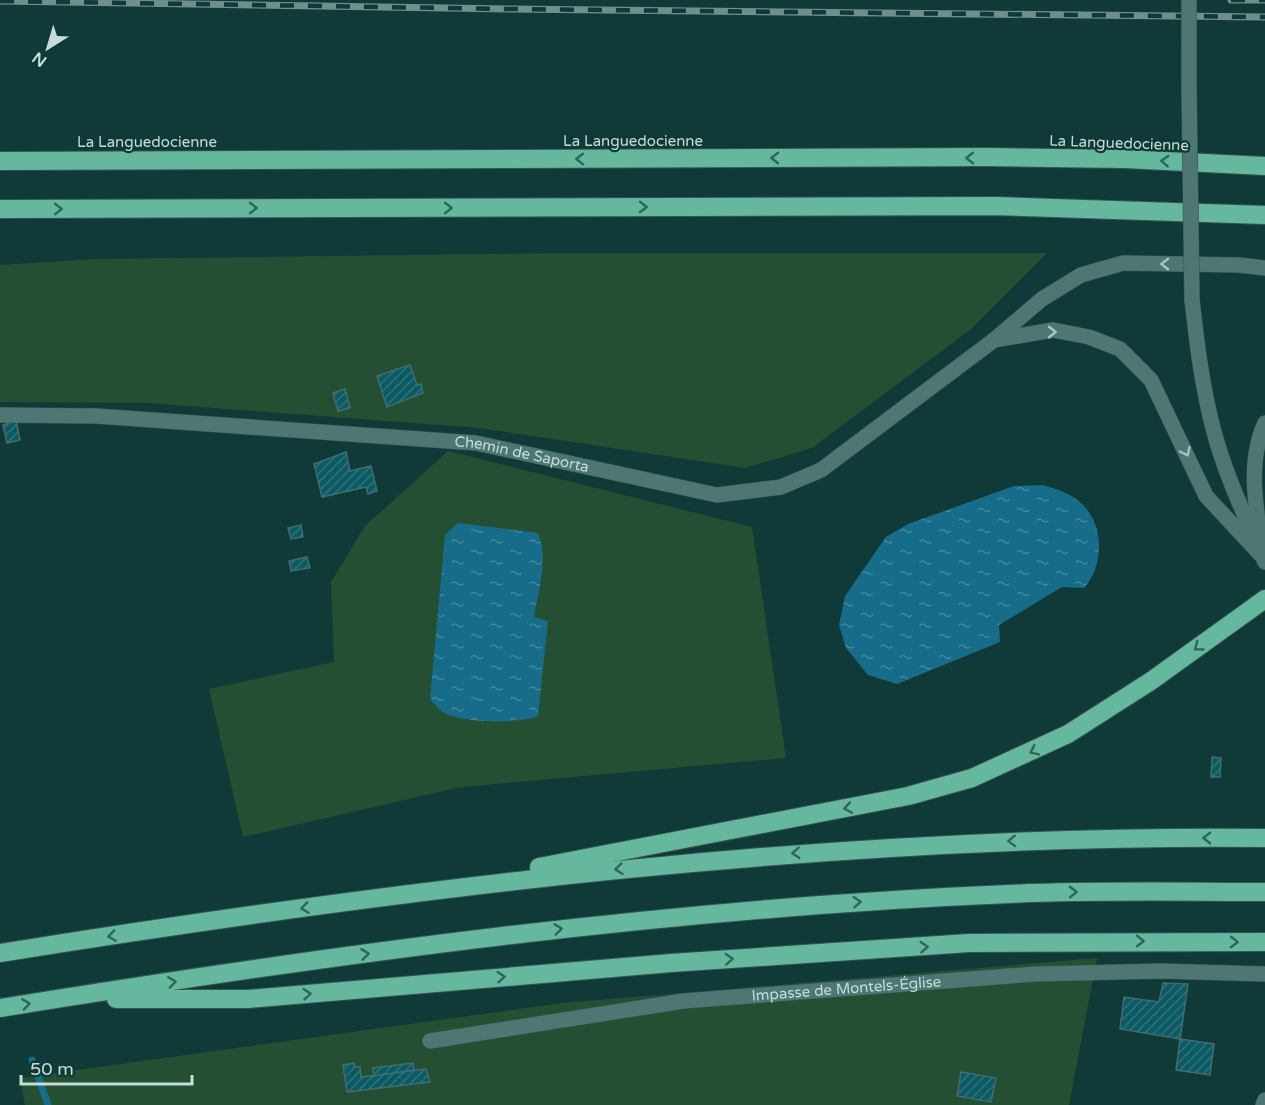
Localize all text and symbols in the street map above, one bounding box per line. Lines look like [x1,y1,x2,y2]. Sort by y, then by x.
north arrow [18,18,78,78]
text: N [28,47,51,71]
street label: La Languedocienne [563,132,703,150]
street label: La Languedocienne [1049,132,1189,154]
street label: La Languedocienne [77,133,217,151]
one-way arrow [770,152,779,164]
one-way arrow [965,152,974,164]
one-way arrow [575,153,584,165]
one-way arrow [1160,155,1169,168]
one-way arrow [639,201,648,213]
one-way arrow [249,202,258,214]
one-way arrow [444,202,453,214]
one-way arrow [54,203,63,215]
one-way arrow [1160,257,1169,270]
one-way arrow [1048,326,1057,338]
street label: Chemin de Saporta [454,433,591,476]
one-way arrow [1179,445,1191,456]
one-way arrow [1194,640,1205,651]
one-way arrow [1029,744,1040,756]
one-way arrow [843,801,853,813]
one-way arrow [1202,832,1211,844]
one-way arrow [1007,835,1016,848]
one-way arrow [791,846,800,859]
one-way arrow [615,862,624,875]
one-way arrow [1068,886,1077,899]
one-way arrow [853,896,862,909]
one-way arrow [300,901,310,913]
one-way arrow [553,924,563,936]
one-way arrow [107,929,117,942]
one-way arrow [1135,935,1144,947]
one-way arrow [1229,936,1238,948]
one-way arrow [920,940,929,953]
one-way arrow [360,948,369,961]
one-way arrow [725,953,734,966]
one-way arrow [496,971,505,984]
street label: Impasse de Montels-Église [751,972,942,1005]
one-way arrow [167,976,176,988]
one-way arrow [302,988,311,1001]
one-way arrow [21,998,30,1010]
scale bar [21,1048,192,1086]
text: 50 m [30,1058,74,1080]

